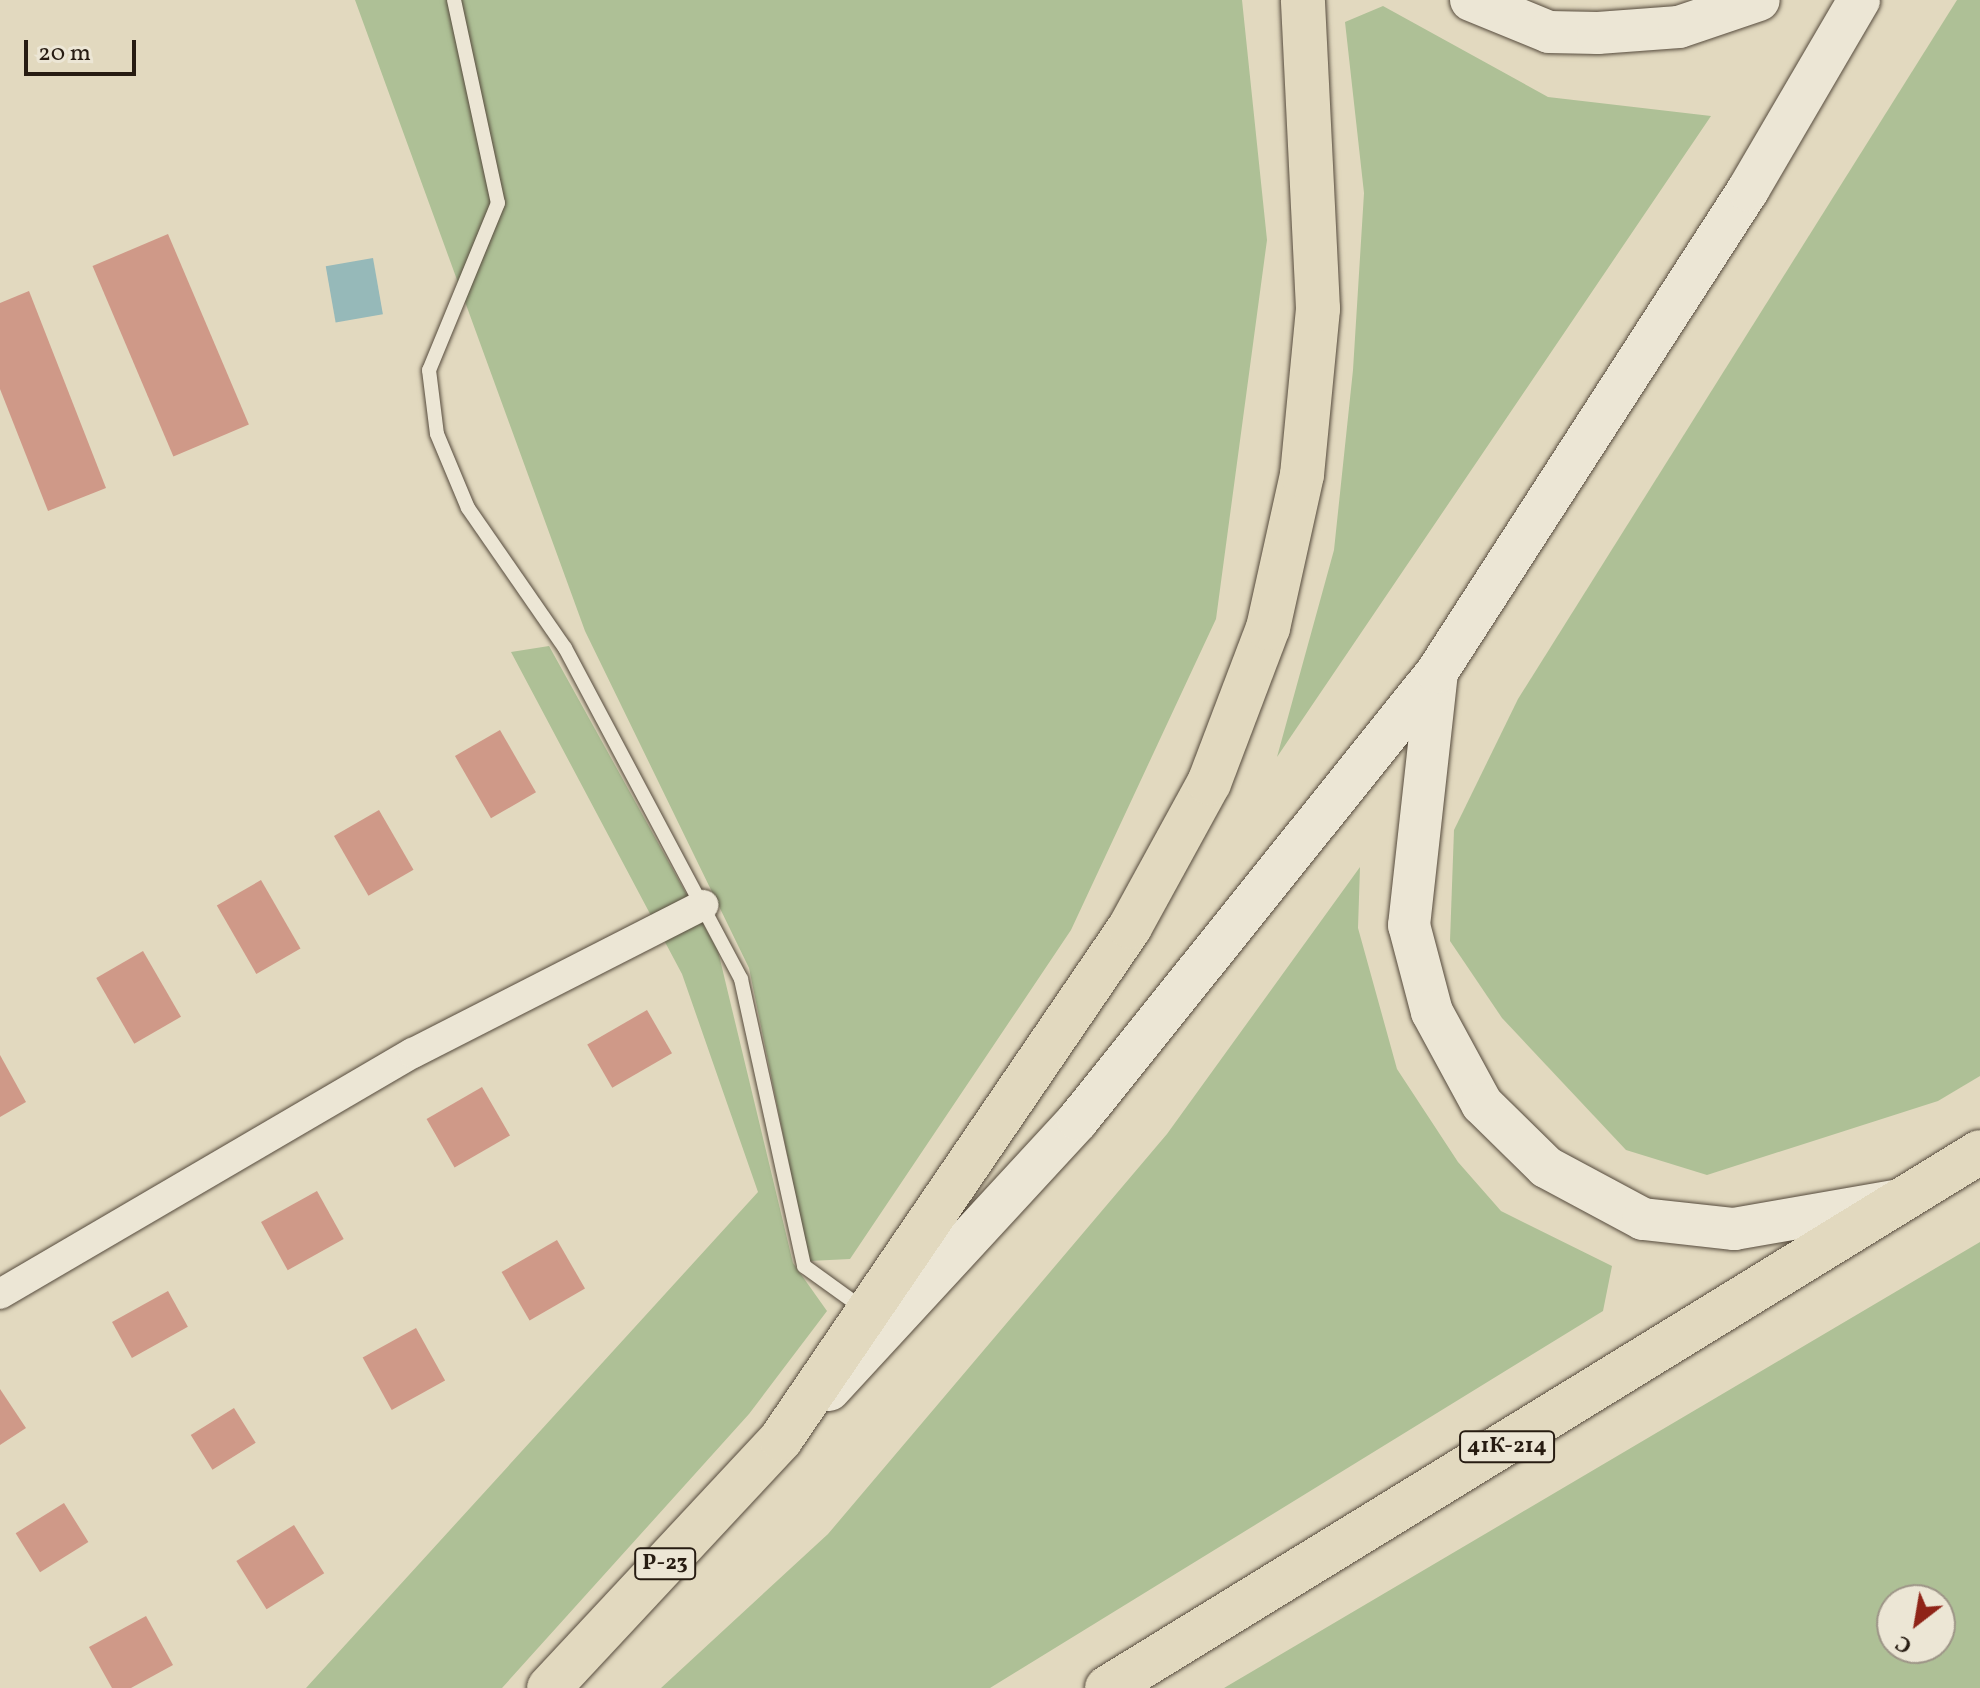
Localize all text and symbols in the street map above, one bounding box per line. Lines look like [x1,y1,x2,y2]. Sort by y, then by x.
scale bar [28,24,140,74]
text: 20 m [38,37,91,71]
road number: 41К-214 [1459,1429,1555,1465]
road number: Р-23 [633,1546,697,1582]
north arrow [1876,1584,1956,1664]
text: С [1890,1626,1918,1660]

